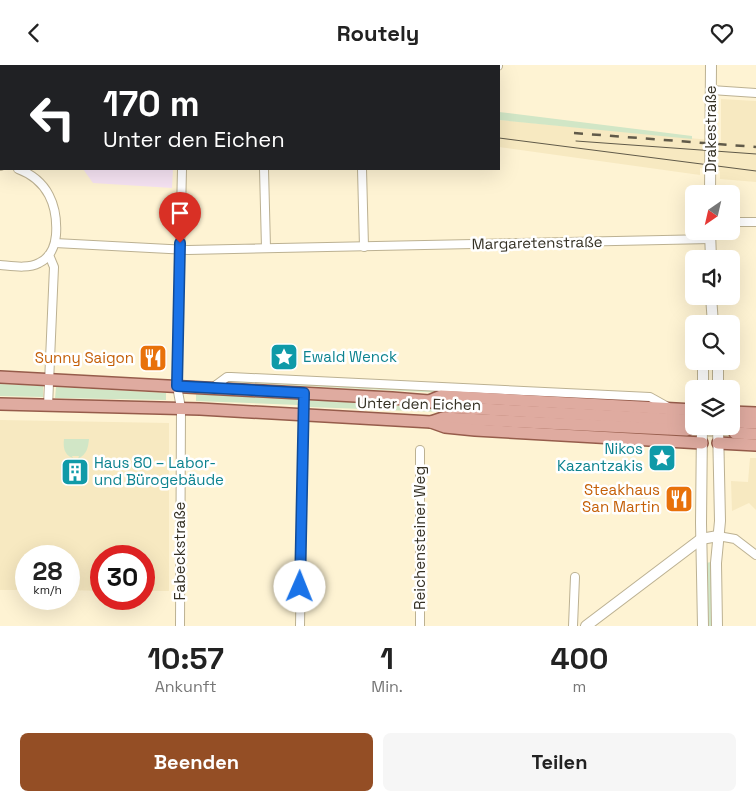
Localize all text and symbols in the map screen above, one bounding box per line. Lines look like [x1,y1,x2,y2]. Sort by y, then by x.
icon: back [20,19,48,47]
text: Routely [337,19,419,47]
icon: heart [708,19,736,47]
text: 170 m [103,82,200,126]
icon: left [20,85,85,150]
street label: Drakestraße [701,85,720,173]
text: Unter den Eichen [103,125,285,153]
north arrow [685,185,740,240]
map controls [685,185,740,435]
pin [159,192,201,243]
icon: arrive [166,199,194,227]
street label: Margaretenstraße [471,232,603,253]
button: sound [685,250,740,305]
button: search [685,315,740,370]
place icon: Ewald Wenck [269,342,299,372]
restaurant icon: Sunny Saigon [138,343,168,373]
place label: Ewald Wenck [303,347,397,366]
place label: Sunny Saigon [35,348,134,367]
button: layers [685,380,740,435]
street label: Unter den Eichen [357,393,481,414]
place label: Nikos Kazantzakis [557,439,643,475]
place icon: Nikos Kazantzakis [647,443,677,473]
place label: Haus 80 – Labor- und Bürogebäude [94,453,224,489]
building icon: Haus 80 – Labor- und Bürogebäude [60,457,90,487]
street label: Reichensteiner Weg [410,466,429,610]
place label: Steakhaus San Martin [582,480,660,516]
restaurant icon: Steakhaus San Martin [664,484,694,514]
street label: Fabeckstraße [170,501,189,600]
speed limit sign: 30 [90,545,155,610]
text: 28 [33,555,62,587]
position arrow [273,560,325,612]
text: km/h [33,582,62,598]
text: 10:57 [148,639,224,678]
text: 1 [380,639,394,678]
text: 400 [550,639,608,678]
text: Ankunft [155,676,217,697]
text: Min. [371,676,403,697]
text: m [573,676,586,697]
button: Beenden [20,733,373,791]
button: Teilen [383,733,736,791]

